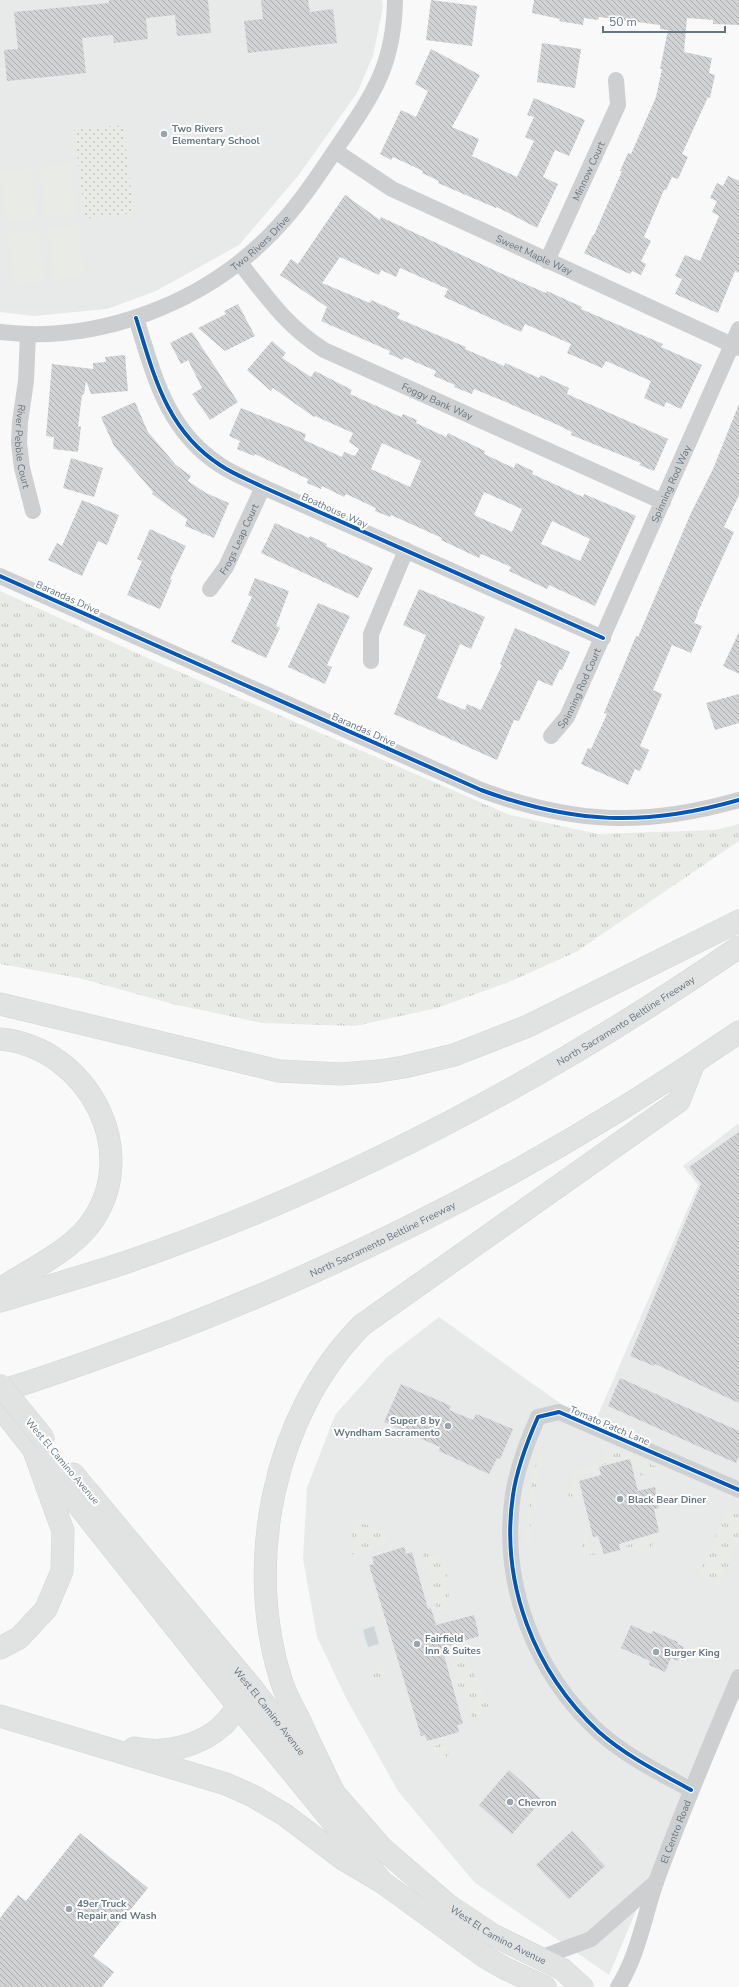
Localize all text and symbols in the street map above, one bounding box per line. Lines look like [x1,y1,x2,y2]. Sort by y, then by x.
scale bar [603,8,725,34]
text: 50 m [609,14,637,30]
place label: Two Rivers Elementary School [172,122,260,148]
marker: Two Rivers Elementary School [159,129,169,139]
street label: Minnow Court [569,139,609,203]
street label: Two Rivers Drive [228,212,293,274]
street label: Sweet Maple Way [493,232,575,279]
street label: Foggy Bank Way [399,380,476,424]
street label: River Pebble Court [11,403,33,490]
street label: Spinning Rod Way [648,442,695,525]
street label: Boathouse Way [299,490,371,532]
street label: Frogs Leap Court [217,501,263,578]
street label: Barandas Drive [33,578,102,618]
street label: Spinning Rod Court [554,646,605,732]
street label: Barandas Drive [329,710,398,750]
street label: North Sacramento Beltline Freeway [554,972,698,1069]
street label: North Sacramento Beltline Freeway [308,1198,459,1281]
street label: Tomato Patch Lane [567,1403,652,1449]
place label: Super 8 by Wyndham Sacramento [334,1414,441,1440]
street label: West El Camino Avenue [22,1416,102,1508]
marker: Super 8 by Wyndham Sacramento [443,1421,453,1431]
place label: Black Bear Diner [628,1493,706,1507]
marker: Black Bear Diner [615,1494,625,1504]
place label: Fairfield Inn & Suites [425,1632,481,1658]
marker: Fairfield Inn & Suites [412,1639,422,1649]
place label: Burger King [664,1646,720,1660]
marker: Burger King [651,1647,661,1657]
street label: West El Camino Avenue [230,1665,308,1759]
place label: Chevron [518,1796,557,1810]
marker: Chevron [505,1797,515,1807]
street label: El Centro Road [657,1798,695,1866]
place label: 49er Truck Repair and Wash [77,1897,157,1923]
street label: West El Camino Avenue [447,1902,548,1968]
marker: 49er Truck Repair and Wash [64,1904,74,1914]

